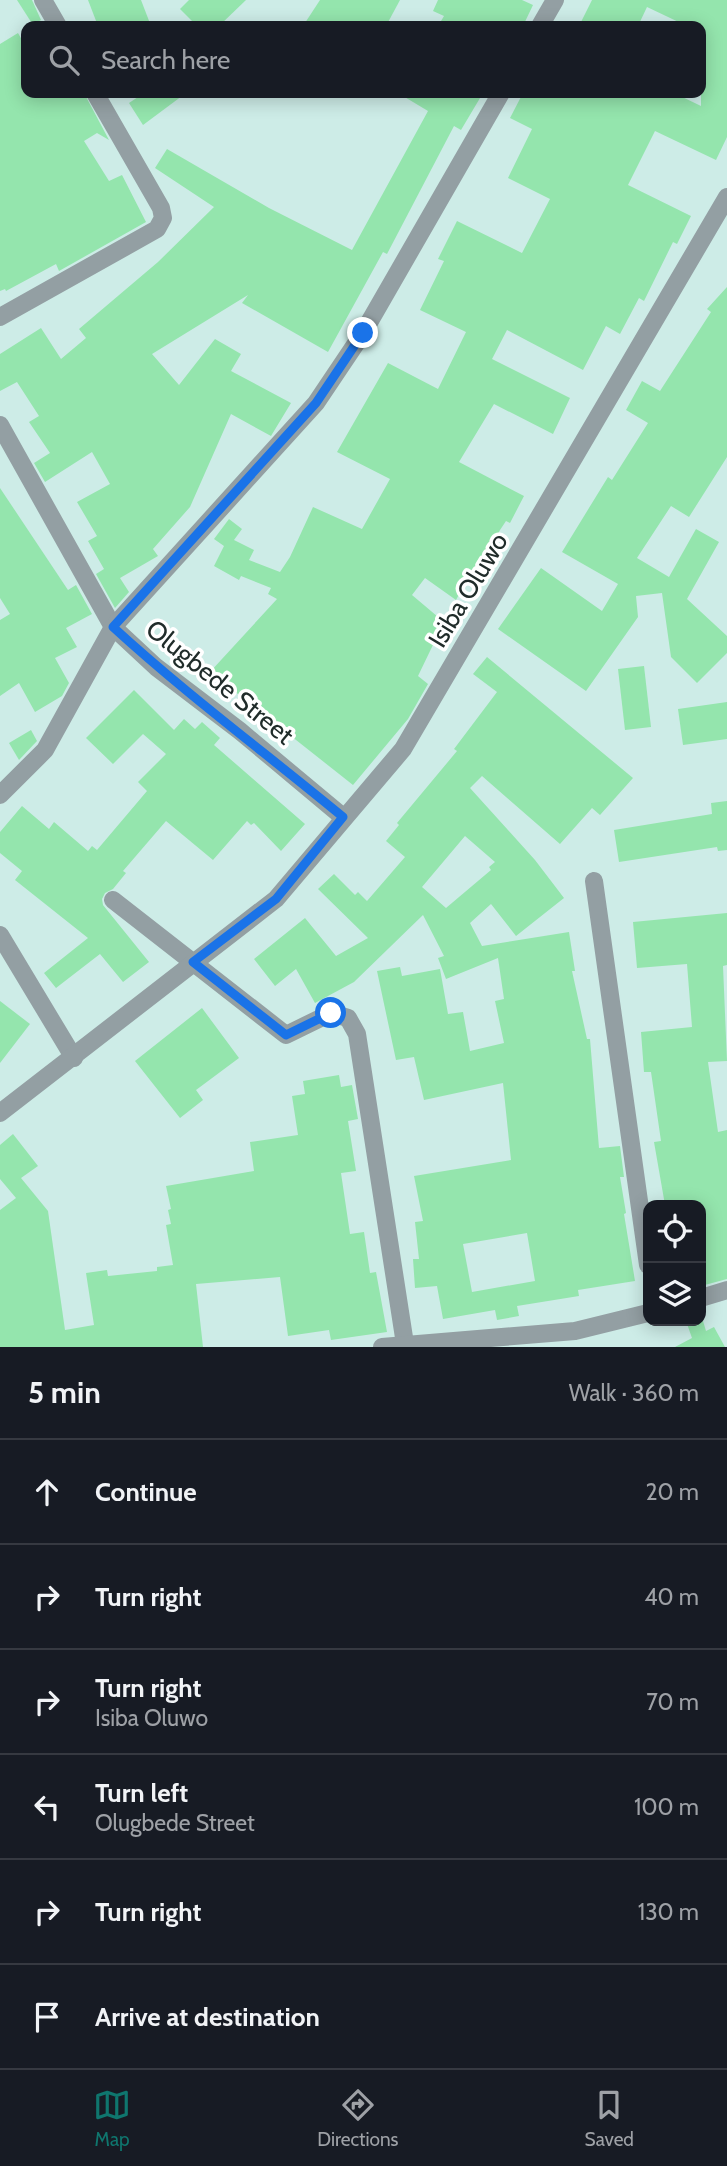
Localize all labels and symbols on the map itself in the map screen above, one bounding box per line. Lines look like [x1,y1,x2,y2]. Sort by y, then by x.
route end [347,317,378,348]
street label: Isiba Oluwo [421,527,515,653]
street label: Olugbede Street [140,613,300,751]
route start [315,997,346,1028]

